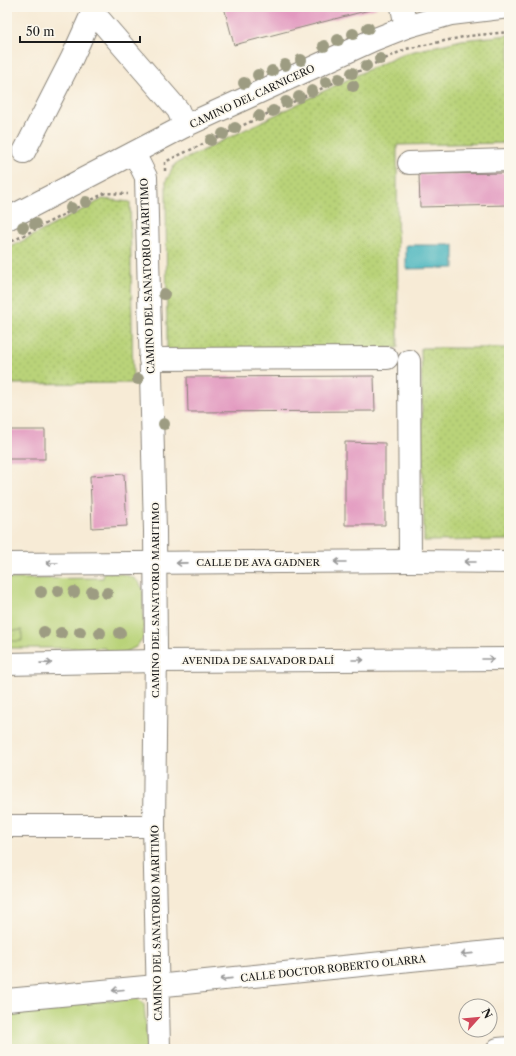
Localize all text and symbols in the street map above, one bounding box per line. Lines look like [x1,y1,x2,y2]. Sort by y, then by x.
scale bar [20,18,140,44]
text: 50 m [26,24,55,39]
street label: CAMINO DEL CARNICERO [188,62,317,131]
street label: CAMINO DEL SANATORIO MARITIMO [138,178,157,374]
street label: CAMINO DEL SANATORIO MARITIMO [149,502,162,698]
street label: CALLE DE AVA GADNER [196,556,320,569]
one-way arrow [334,558,347,566]
one-way arrow [464,558,477,566]
one-way arrow [46,559,59,567]
one-way arrow [176,559,189,567]
street label: AVENIDA DE SALVADOR DALÍ [181,654,334,667]
one-way arrow [481,655,494,663]
one-way arrow [351,656,364,664]
one-way arrow [39,659,52,667]
street label: CAMINO DEL SANATORIO MARITIMO [148,825,165,1021]
one-way arrow [461,951,474,958]
street label: CALLE DOCTOR ROBERTO OLARRA [240,952,427,985]
one-way arrow [220,975,233,983]
one-way arrow [112,986,125,993]
north arrow [458,998,498,1038]
text: N [479,1006,496,1021]

